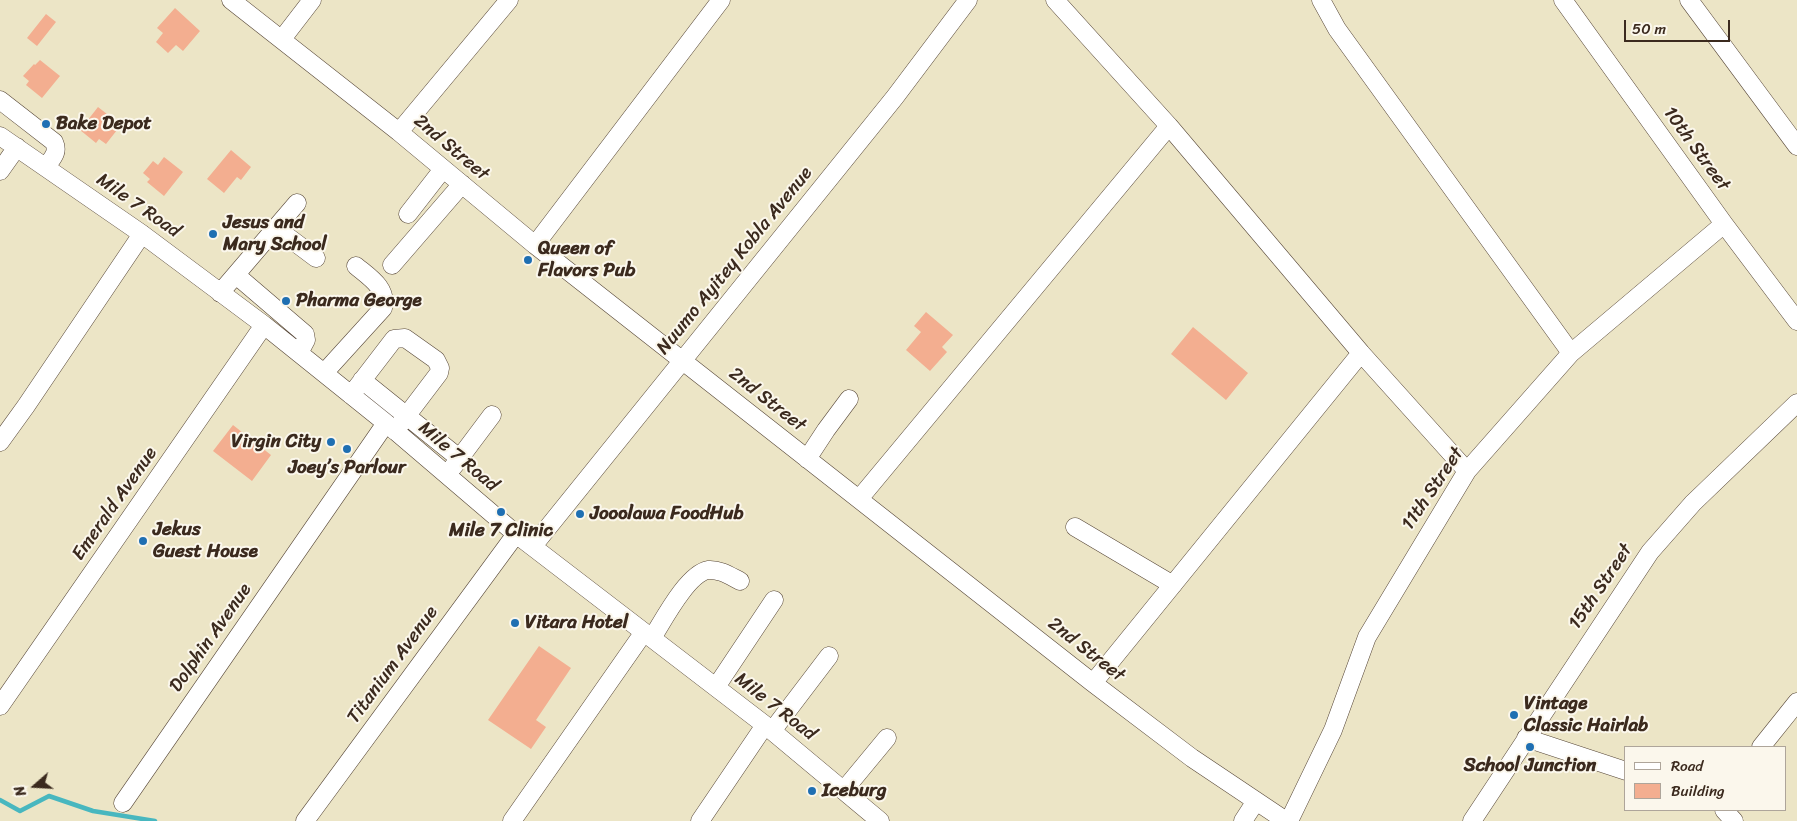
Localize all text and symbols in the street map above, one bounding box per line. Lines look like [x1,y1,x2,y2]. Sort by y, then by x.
scale bar [1627,10,1733,42]
text: 50 m [1632,16,1666,42]
street label: 10th Street [1658,102,1734,196]
street label: 2nd Street [409,110,493,186]
place label: Bake Depot [56,113,151,135]
marker: Bake Depot [40,118,52,130]
street label: Nuumo Ayitey Kobla Avenue [652,163,818,359]
street label: Mile 7 Road [92,169,184,243]
place label: Jesus and Mary School [223,212,327,256]
marker: Jesus and Mary School [207,228,219,240]
place label: Queen of Flavors Pub [538,238,635,282]
marker: Queen of Flavors Pub [522,254,534,266]
place label: Pharma George [296,290,422,312]
marker: Pharma George [280,295,292,307]
street label: 2nd Street [724,363,810,437]
street label: Mile 7 Road [413,417,503,497]
place label: Virgin City [231,431,321,453]
marker: Virgin City [325,436,337,448]
street label: Emerald Avenue [67,443,163,565]
marker: Joey’s Parlour [341,443,353,455]
street label: 11th Street [1397,443,1469,535]
place label: Joey’s Parlour [288,457,406,479]
place label: Jooolawa FoodHub [590,503,744,525]
marker: Mile 7 Clinic [495,506,507,518]
marker: Jooolawa FoodHub [574,508,586,520]
place label: Jekus Guest House [153,519,258,563]
place label: Mile 7 Clinic [449,520,553,542]
marker: Jekus Guest House [137,535,149,547]
street label: 15th Street [1564,540,1638,634]
street label: Dolphin Avenue [165,579,257,697]
street label: Titanium Avenue [343,602,443,728]
place label: Vitara Hotel [525,612,628,634]
street label: 2nd Street [1043,613,1129,687]
marker: Vitara Hotel [509,617,521,629]
street label: Mile 7 Road [730,668,820,746]
place label: Vintage Classic Hairlab [1524,693,1648,737]
marker: Vintage Classic Hairlab [1508,709,1520,721]
marker: School Junction [1524,741,1536,753]
legend [1624,746,1787,811]
text: Road [1671,753,1703,779]
place label: School Junction [1464,755,1596,777]
north arrow [10,761,60,811]
text: Building [1671,778,1725,804]
place label: Iceburg [822,780,886,802]
text: N [7,782,34,800]
marker: Iceburg [806,785,818,797]

